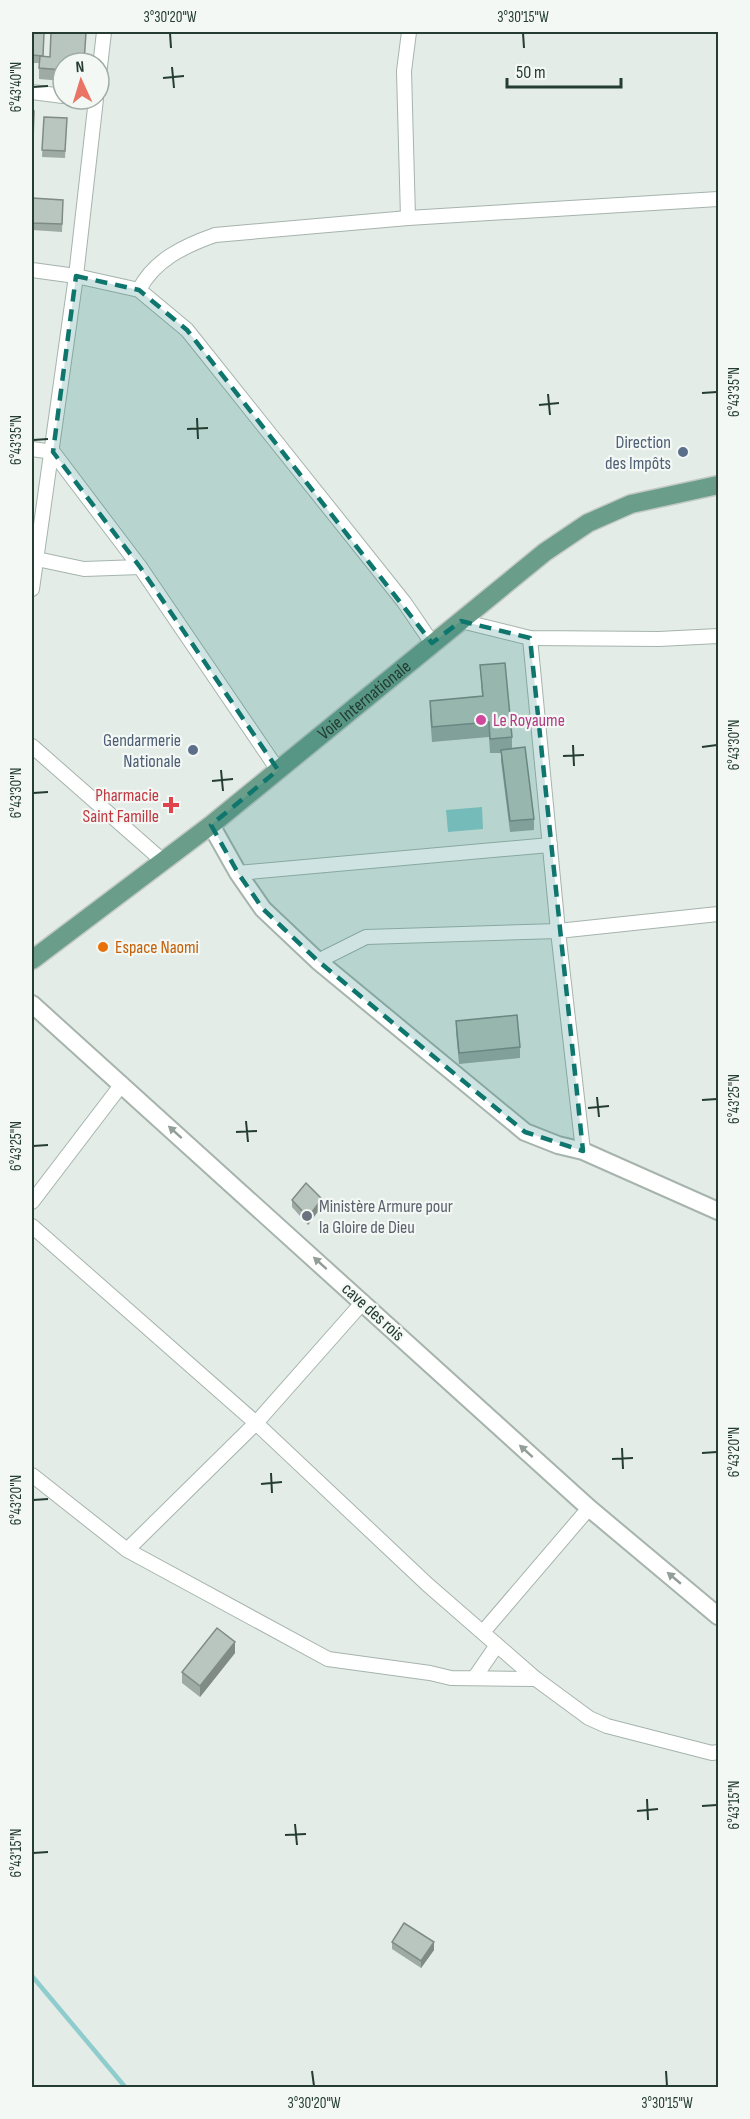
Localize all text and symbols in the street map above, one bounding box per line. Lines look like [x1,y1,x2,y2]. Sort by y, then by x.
text: 3°30'20"W [143,8,197,27]
text: 3°30'15"W [497,8,549,27]
north arrow [51,51,111,111]
scale bar [507,51,621,89]
text: N [75,58,85,77]
text: 6°43'40"N [7,62,26,112]
text: 50 m [516,62,546,83]
text: 6°43'35"N [725,367,744,417]
text: 6°43'35"N [7,415,26,465]
place label: Direction des Impôts [605,432,671,474]
marker: Direction des Impôts [676,445,690,459]
street label: Voie Internationale [313,656,415,744]
place label: Le Royaume [493,710,565,731]
marker: Le Royaume [474,713,488,727]
text: 6°43'30"N [725,720,744,770]
place label: Gendarmerie Nationale [103,730,181,772]
marker: Gendarmerie Nationale [186,743,200,757]
text: 6°43'30"N [7,768,26,818]
place label: Pharmacie Saint Famille [83,785,159,827]
marker: Pharmacie Saint Famille [164,798,178,812]
place label: Espace Naomi [115,937,199,958]
marker: Espace Naomi [96,940,110,954]
text: 6°43'25"N [725,1074,744,1124]
text: 6°43'25"N [7,1121,26,1171]
one-way arrow [168,1126,183,1139]
place label: Ministère Armure pour la Gloire de Dieu [319,1196,453,1238]
marker: Ministère Armure pour la Gloire de Dieu [300,1209,314,1223]
one-way arrow [312,1256,327,1270]
street label: cave des rois [337,1278,409,1346]
text: 6°43'20"N [725,1427,744,1477]
one-way arrow [519,1445,534,1458]
text: 6°43'20"N [7,1475,26,1525]
one-way arrow [666,1573,681,1585]
text: 6°43'15"N [725,1781,744,1829]
text: 6°43'15"N [7,1829,26,1877]
text: 3°30'20"W [287,2094,341,2113]
text: 3°30'15"W [641,2094,693,2113]

